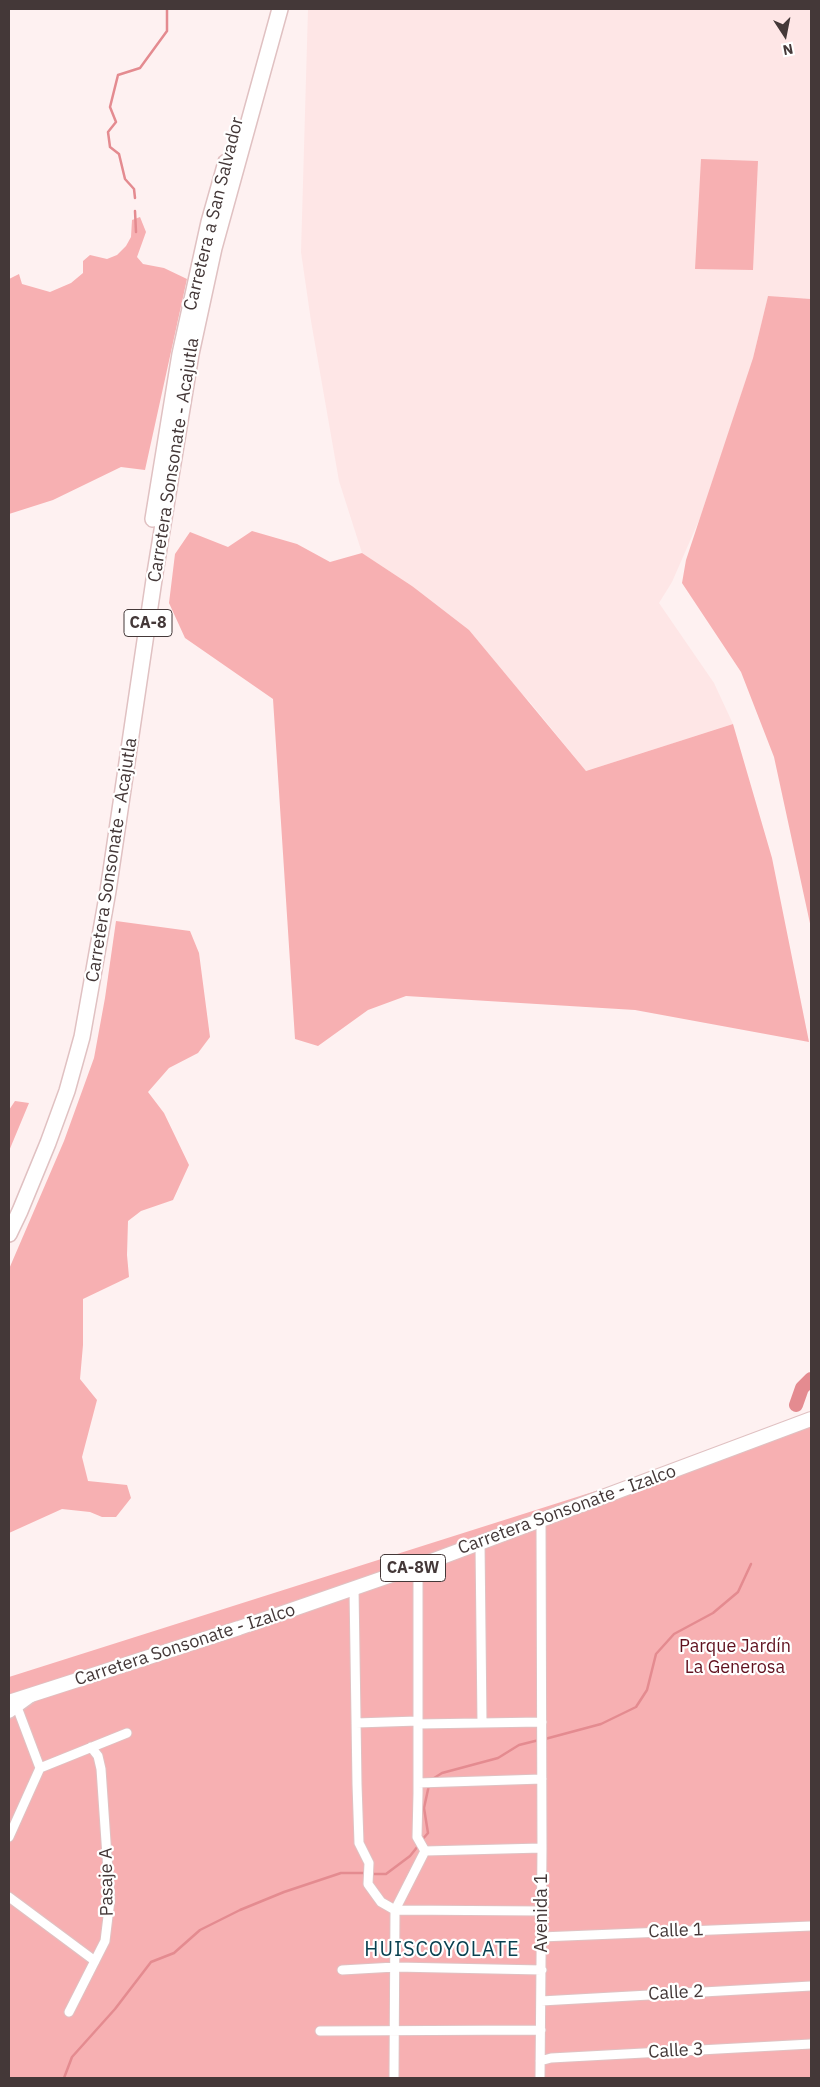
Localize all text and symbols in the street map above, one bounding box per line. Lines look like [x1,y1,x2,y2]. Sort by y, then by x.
north arrow [760,10,810,60]
text: N [781,40,795,60]
street label: Carretera a San Salvador [179,115,249,313]
street label: Carretera Sonsonate - Acajutla [144,336,204,584]
road number: CA-8 [124,610,172,636]
street label: Carretera Sonsonate - Acajutla [82,736,142,984]
street label: Carretera Sonsonate - Izalco [455,1460,679,1560]
road number: CA-8W [380,1555,446,1582]
street label: Carretera Sonsonate - Izalco [72,1599,298,1691]
park label: Parque Jardín La Generosa [679,1636,791,1678]
street label: Pasaje A [96,1847,118,1917]
street label: Avenida 1 [531,1873,553,1953]
street label: Calle 1 [648,1919,704,1943]
district label: HUISCOYOLATE [363,1938,521,1962]
street label: Calle 2 [648,1981,704,2005]
street label: Calle 3 [648,2039,704,2063]

